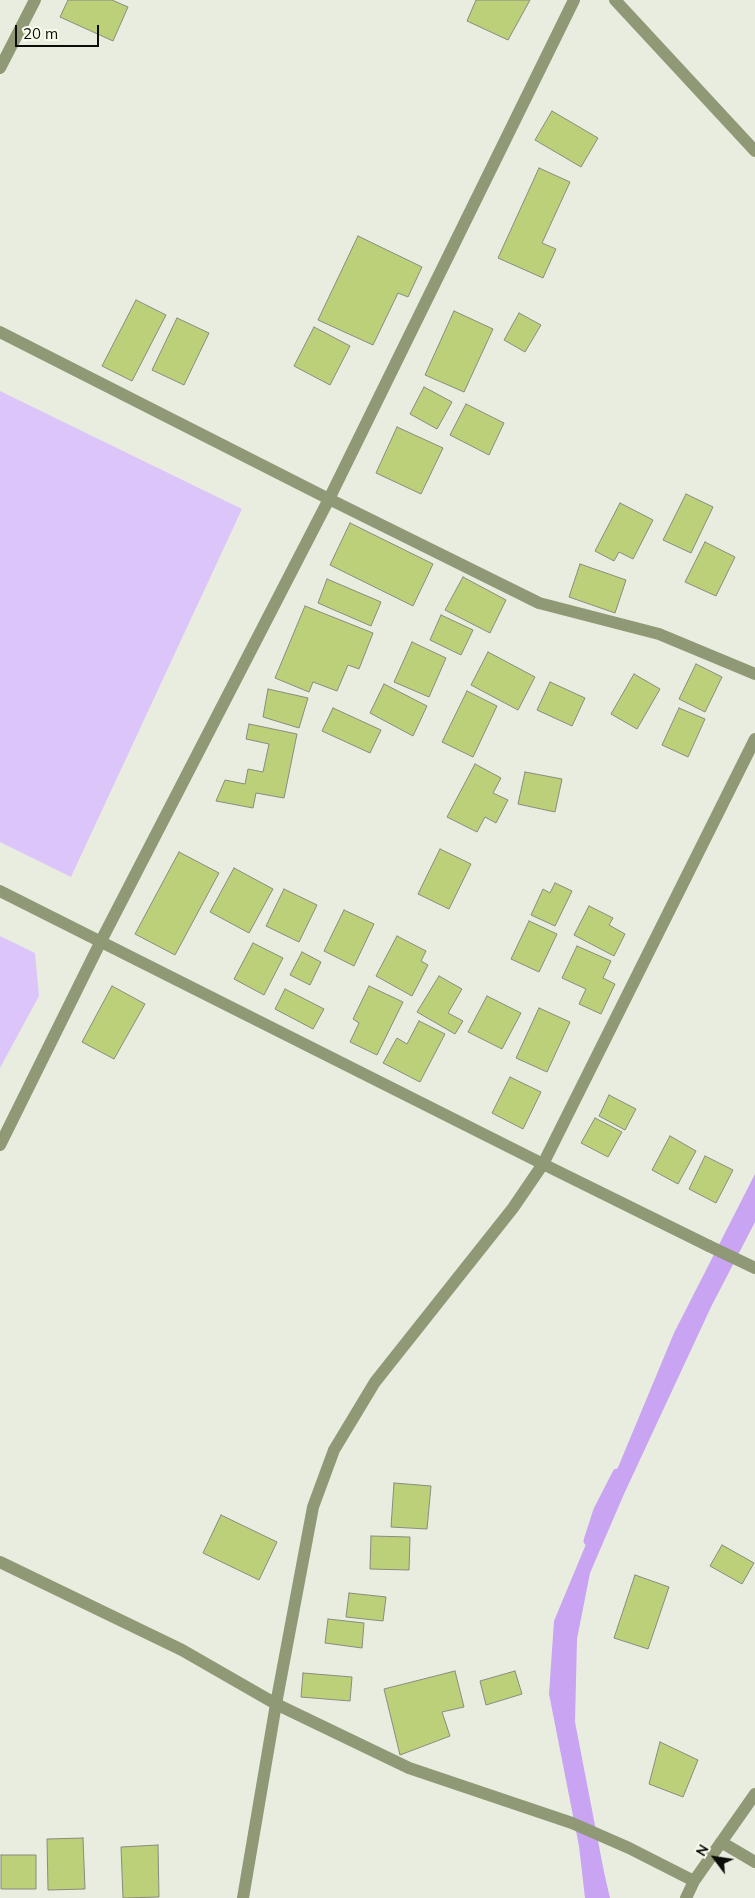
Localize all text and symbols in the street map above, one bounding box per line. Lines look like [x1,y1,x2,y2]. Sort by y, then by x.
scale bar [18,15,101,47]
text: 20 m [23,24,58,43]
north arrow [690,1833,740,1883]
text: N [692,1841,713,1859]

